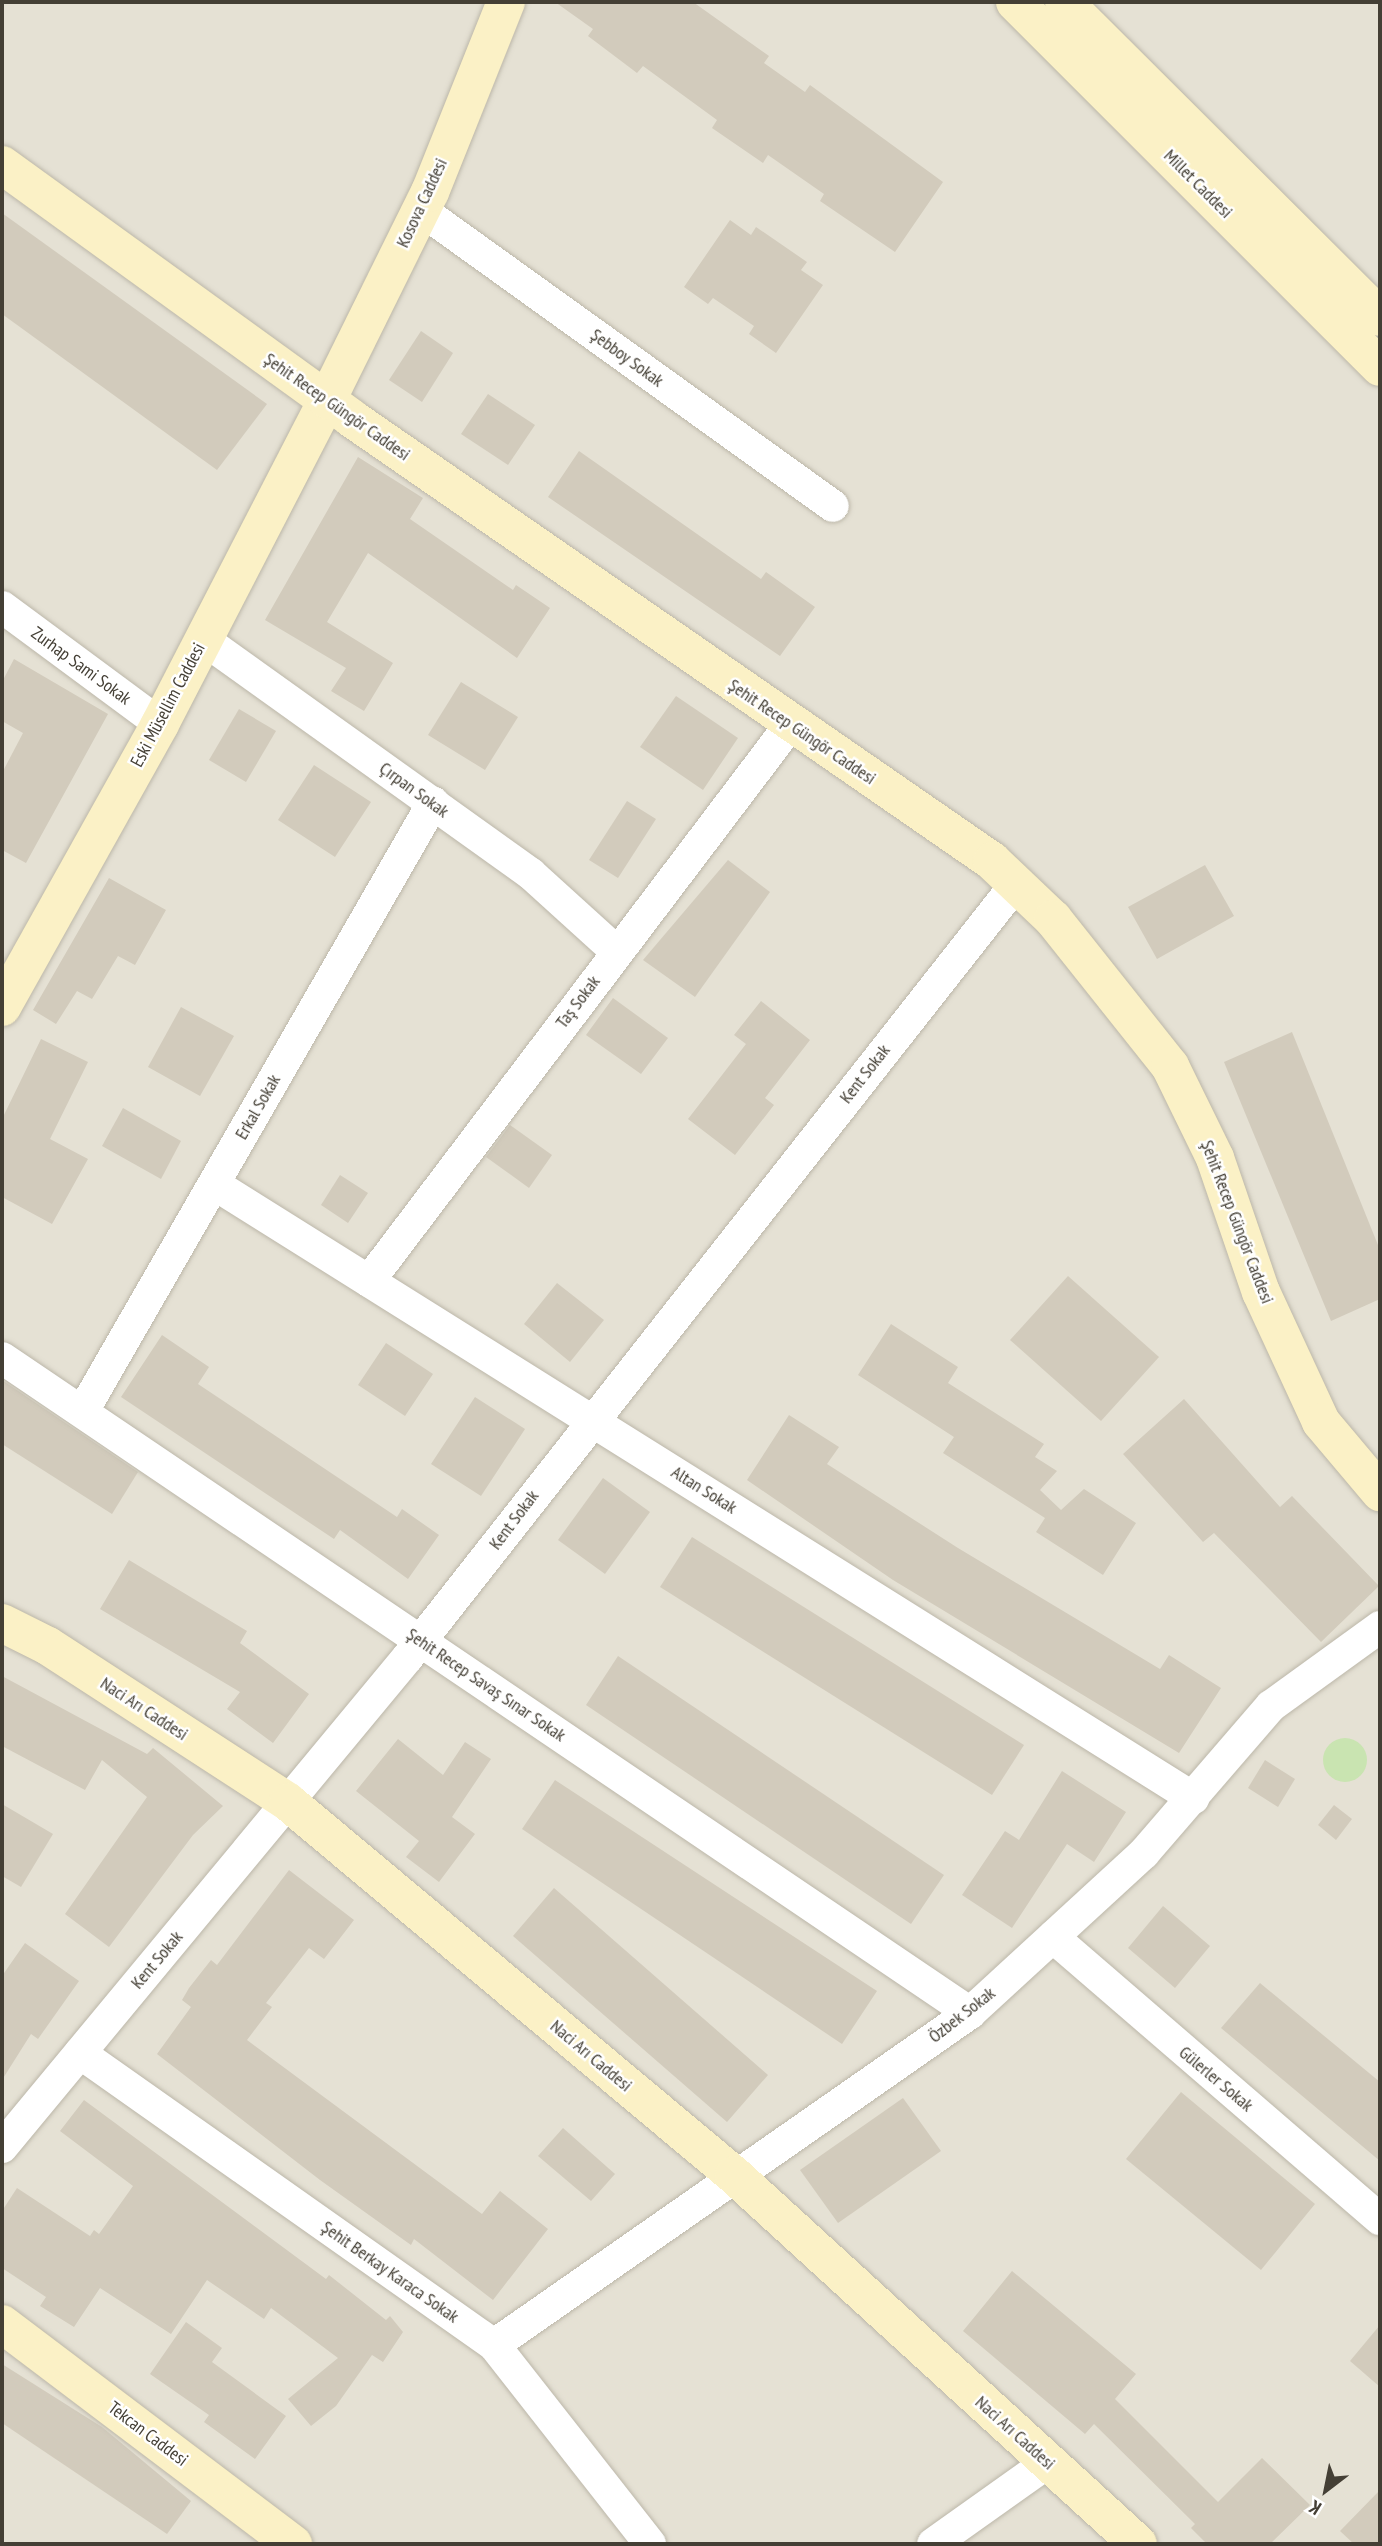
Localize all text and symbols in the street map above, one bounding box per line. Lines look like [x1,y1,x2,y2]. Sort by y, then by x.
street label: Millet Caddesi [1159,145,1237,223]
street label: Kosova Caddesi [392,155,452,251]
street label: Şebboy Sokak [586,324,668,392]
street label: Şehit Recep Güngör Caddesi [260,348,414,466]
street label: Zurhap Sami Sokak [27,623,135,709]
street label: Eski Müsellim Caddesi [126,639,210,771]
street label: Şehit Recep Güngör Caddesi [724,675,880,789]
street label: Çırpan Sokak [375,758,453,822]
street label: Taş Sokak [551,971,605,1033]
street label: Kent Sokak [835,1040,895,1108]
street label: Erkal Sokak [231,1071,285,1143]
street label: Şehit Recep Güngör Caddesi [1196,1137,1278,1307]
street label: Altan Sokak [667,1461,741,1519]
street label: Kent Sokak [485,1486,543,1554]
street label: Şehit Recep Savaş Sınar Sokak [402,1624,570,1746]
street label: Naci Arı Caddesi [96,1673,192,1745]
street label: Kent Sokak [127,1927,187,1993]
street label: Özbek Sokak [924,1982,1000,2048]
street label: Naci Arı Caddesi [546,2015,636,2097]
street label: Gülerler Sokak [1174,2042,1258,2116]
street label: Şehit Berkay Karaca Sokak [317,2216,463,2328]
street label: Naci Arı Caddesi [970,2391,1060,2475]
street label: Tekcan Caddesi [104,2397,192,2471]
north arrow [1291,2455,1361,2525]
text: K [1304,2495,1325,2521]

